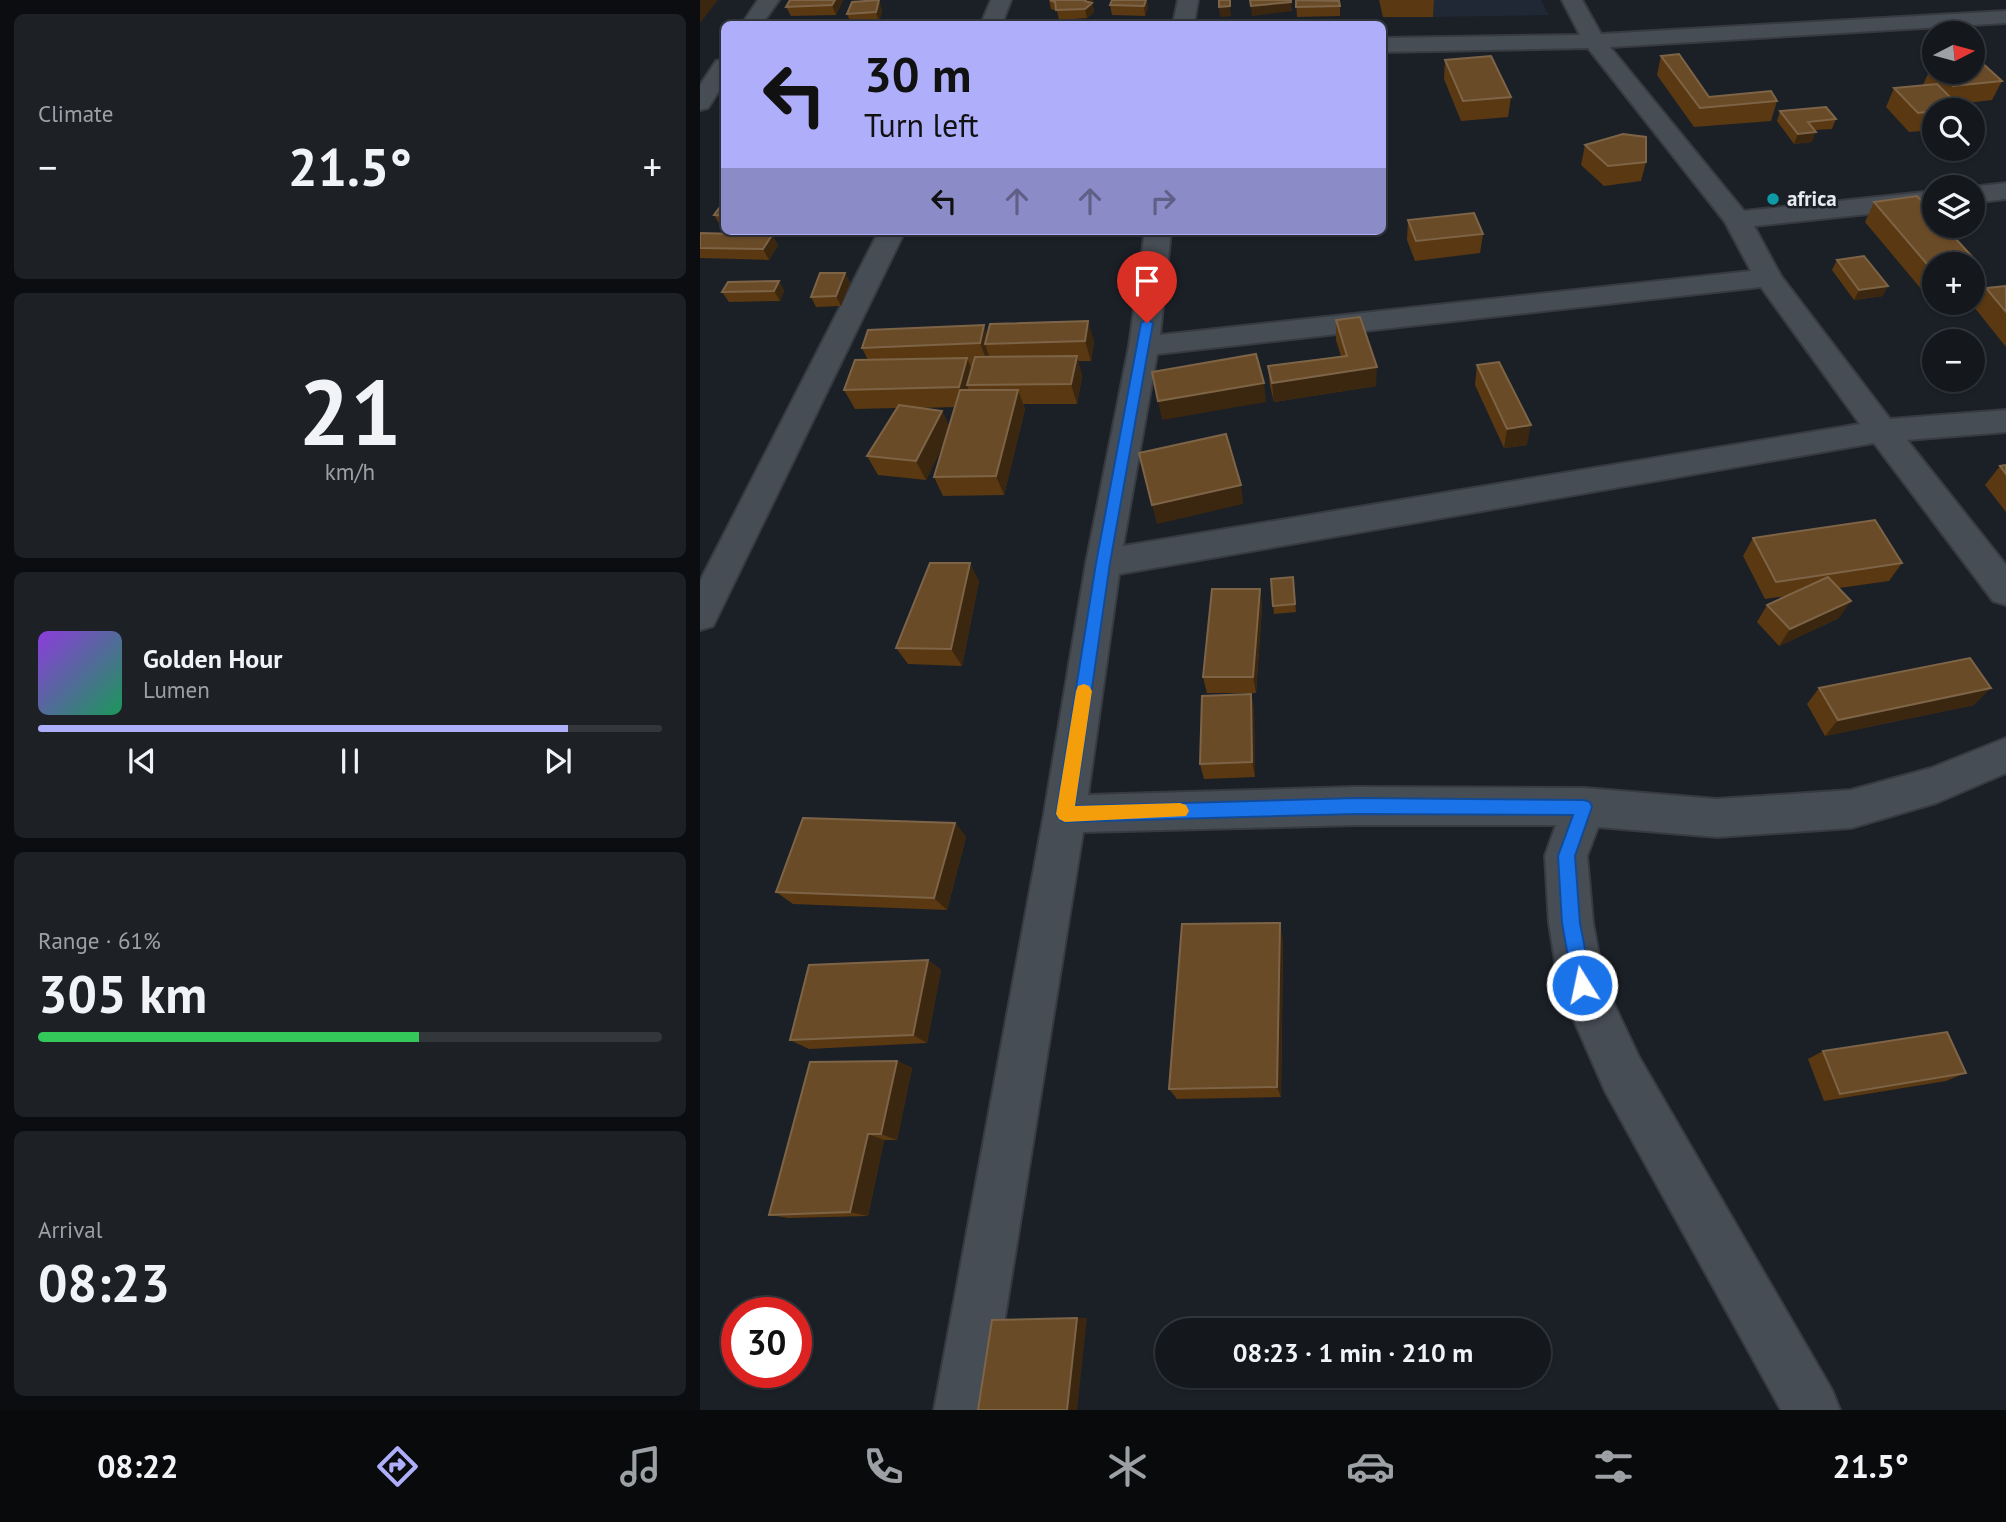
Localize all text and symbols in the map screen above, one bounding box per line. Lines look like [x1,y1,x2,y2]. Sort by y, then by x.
north arrow [1922,21,1984,84]
map controls [1922,21,1985,392]
text: 30 m [864,42,971,106]
icon: left [749,49,840,140]
button: search [1922,98,1985,161]
text: Climate [38,99,113,128]
text: Turn left [864,104,979,146]
text: 21.5° [288,133,412,200]
text: − [38,142,57,191]
text: + [643,142,662,191]
button: layers [1922,175,1985,238]
icon: left [925,182,963,220]
icon: ahead [998,182,1036,220]
icon: ahead [1071,182,1109,220]
icon: right [1144,182,1182,220]
place label: africa [1787,185,1837,212]
marker: africa [1765,191,1781,207]
pin [1117,251,1177,323]
button: + [1922,252,1985,315]
icon: arrive [1128,262,1166,300]
button: − [1922,329,1985,392]
text: 21 [298,352,402,470]
text: km/h [325,457,375,486]
text: Golden Hour [143,642,282,675]
text: Lumen [143,675,210,704]
icon: previous [123,742,161,780]
icon: pause [331,742,369,780]
icon: next [539,742,577,780]
text: Range · 61% [38,926,161,955]
position arrow [1545,948,1619,1022]
text: 305 km [38,960,207,1027]
text: Arrival [38,1215,102,1244]
text: 08:23 [38,1249,170,1316]
speed limit sign: 30 [721,1297,812,1388]
text: 08:23 · 1 min · 210 m [1233,1336,1473,1369]
icon: directions [373,1442,422,1491]
icon: music [616,1442,665,1491]
icon: phone [859,1442,908,1491]
icon: climate [1103,1442,1152,1491]
icon: car [1346,1442,1395,1491]
icon: filters [1589,1442,1638,1491]
text: 08:22 [97,1445,178,1487]
text: 21.5° [1833,1445,1909,1487]

